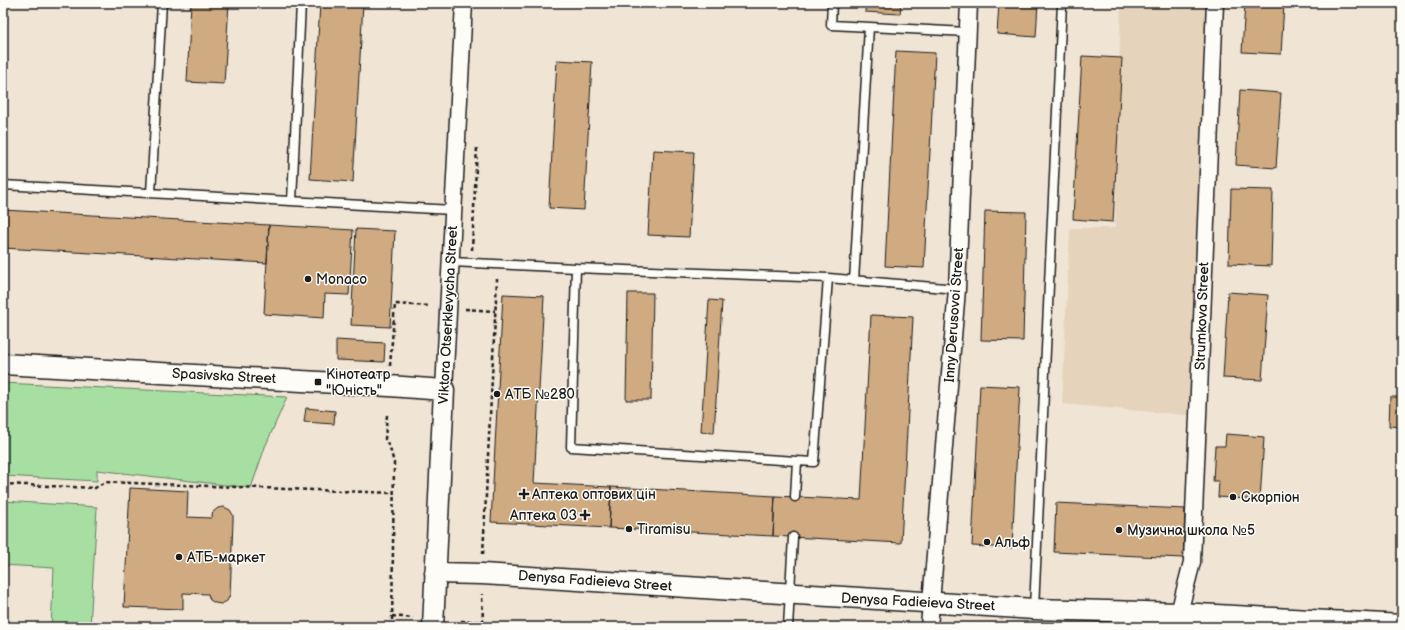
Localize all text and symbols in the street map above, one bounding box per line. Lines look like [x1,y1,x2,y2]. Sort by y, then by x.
street label: Viktora Otserklevycha Street [435,225,461,405]
street label: Inny Derusovoi Street [941,246,967,383]
street label: Strumkova Street [1192,261,1212,370]
place label: Monaco [316,271,367,288]
marker: Monaco [303,274,313,284]
street label: Spasivska Street [171,365,277,387]
place label: Кінотеатр "Юність" [326,366,391,399]
marker: Кінотеатр "Юність" [313,377,323,387]
place label: АТБ №280 [504,386,575,403]
marker: АТБ №280 [492,389,502,399]
place label: Аптека оптових цін [531,486,656,503]
marker: Аптека оптових цін [519,489,529,499]
place label: Скорпіон [1241,489,1300,506]
marker: Скорпіон [1228,492,1238,502]
place label: Аптека 03 [509,507,577,524]
marker: Аптека 03 [580,510,590,520]
place label: Tiramisu [637,521,690,538]
place label: Музична школа №5 [1127,522,1255,539]
marker: Tiramisu [624,524,634,534]
marker: Музична школа №5 [1114,525,1124,535]
place label: Альф [994,534,1030,551]
marker: Альф [982,537,992,547]
place label: АТБ-маркет [186,549,266,566]
marker: АТБ-маркет [174,552,184,562]
street label: Denysa Fadieieva Street [517,567,673,595]
street label: Denysa Fadieieva Street [840,589,996,615]

